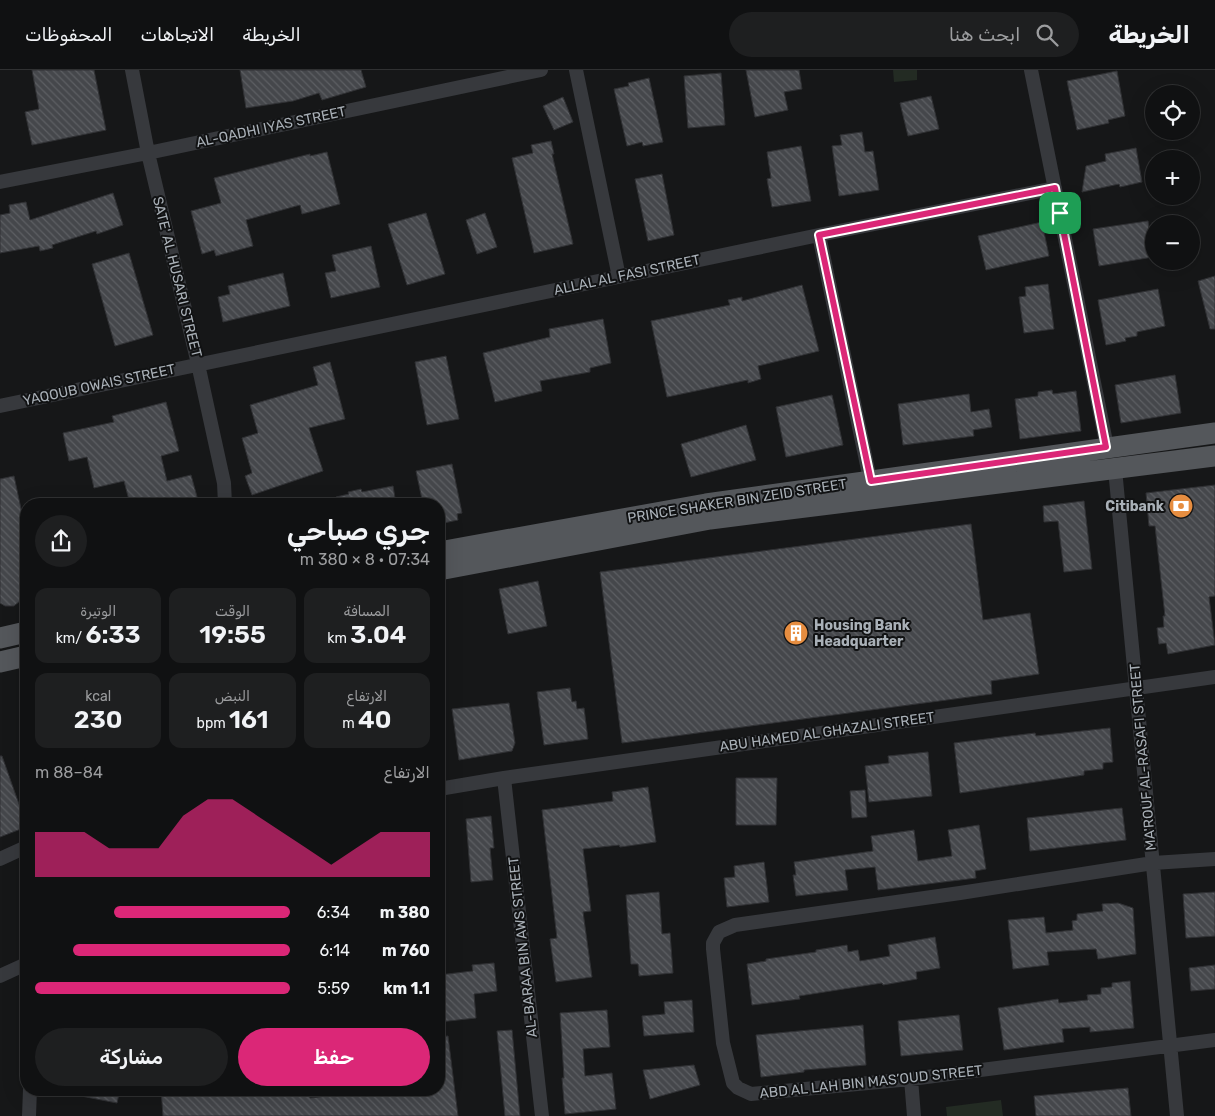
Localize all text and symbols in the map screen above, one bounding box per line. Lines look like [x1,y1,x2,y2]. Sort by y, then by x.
search box [729,12,1079,57]
icon: search [1033,21,1061,49]
text: الخريطة [1109,21,1190,49]
text: ابحث هنا [949,23,1021,46]
text: المحفوظات [25,24,112,46]
text: الاتجاهات [140,24,214,46]
text: الخريطة [242,24,301,46]
map controls [1145,85,1200,270]
button: locate [1145,85,1200,140]
street label: AL-QADHI IYAS STREET [194,103,348,151]
button: + [1145,150,1200,205]
pin [1039,192,1081,234]
street label: SATE' AL HUSARI STREET [149,195,205,359]
icon: arrive [1046,199,1074,227]
button: − [1145,215,1200,270]
street label: ALLAL AL FASI STREET [552,251,702,299]
street label: YAQOUB OWAIS STREET [21,361,177,409]
street label: PRINCE SHAKER BIN ZEID STREET [626,475,848,527]
bank icon: Citibank [1168,493,1194,519]
place label: Citibank [1105,498,1165,515]
text: جري صباحي [287,514,430,547]
button: share [35,515,87,567]
text: 07:34 · 8 × 380 m [300,550,430,569]
text: الوتيرة [80,603,116,620]
text: الوقت [215,603,250,620]
text: المسافة [344,603,390,620]
place label: Housing Bank Headquarter [814,617,911,650]
text: 6:33 [85,620,141,649]
text: 19:55 [199,620,266,649]
text: 3.04 [350,620,406,649]
building icon: Housing Bank Headquarter [783,620,809,646]
text: /km [56,630,85,647]
text: km [327,630,350,647]
street label: MA'ROUF AL-RASAFI STREET [1126,663,1160,851]
text: kcal [85,688,111,705]
text: النبض [215,688,250,705]
text: الارتفاع [347,688,387,705]
text: 230 [74,705,123,734]
text: 161 [229,705,268,734]
text: 40 [358,705,391,734]
street label: ABU HAMED AL GHAZALI STREET [718,708,936,756]
text: bpm [197,715,229,732]
text: m [342,715,358,732]
text: 84–88 m [35,763,103,782]
text: الارتفاع [384,763,430,782]
street label: AL-BARAA BIN AWS STREET [505,856,541,1038]
text: 6:34 [317,903,350,922]
text: 380 m [380,903,430,922]
text: 6:14 [319,941,350,960]
text: 760 m [382,941,430,960]
text: 5:59 [317,979,350,998]
text: 1.1 km [383,979,430,998]
button: مشاركة [35,1028,228,1086]
button: حفظ [238,1028,430,1086]
street label: ABD AL LAH BIN MAS’OUD STREET [759,1062,983,1102]

